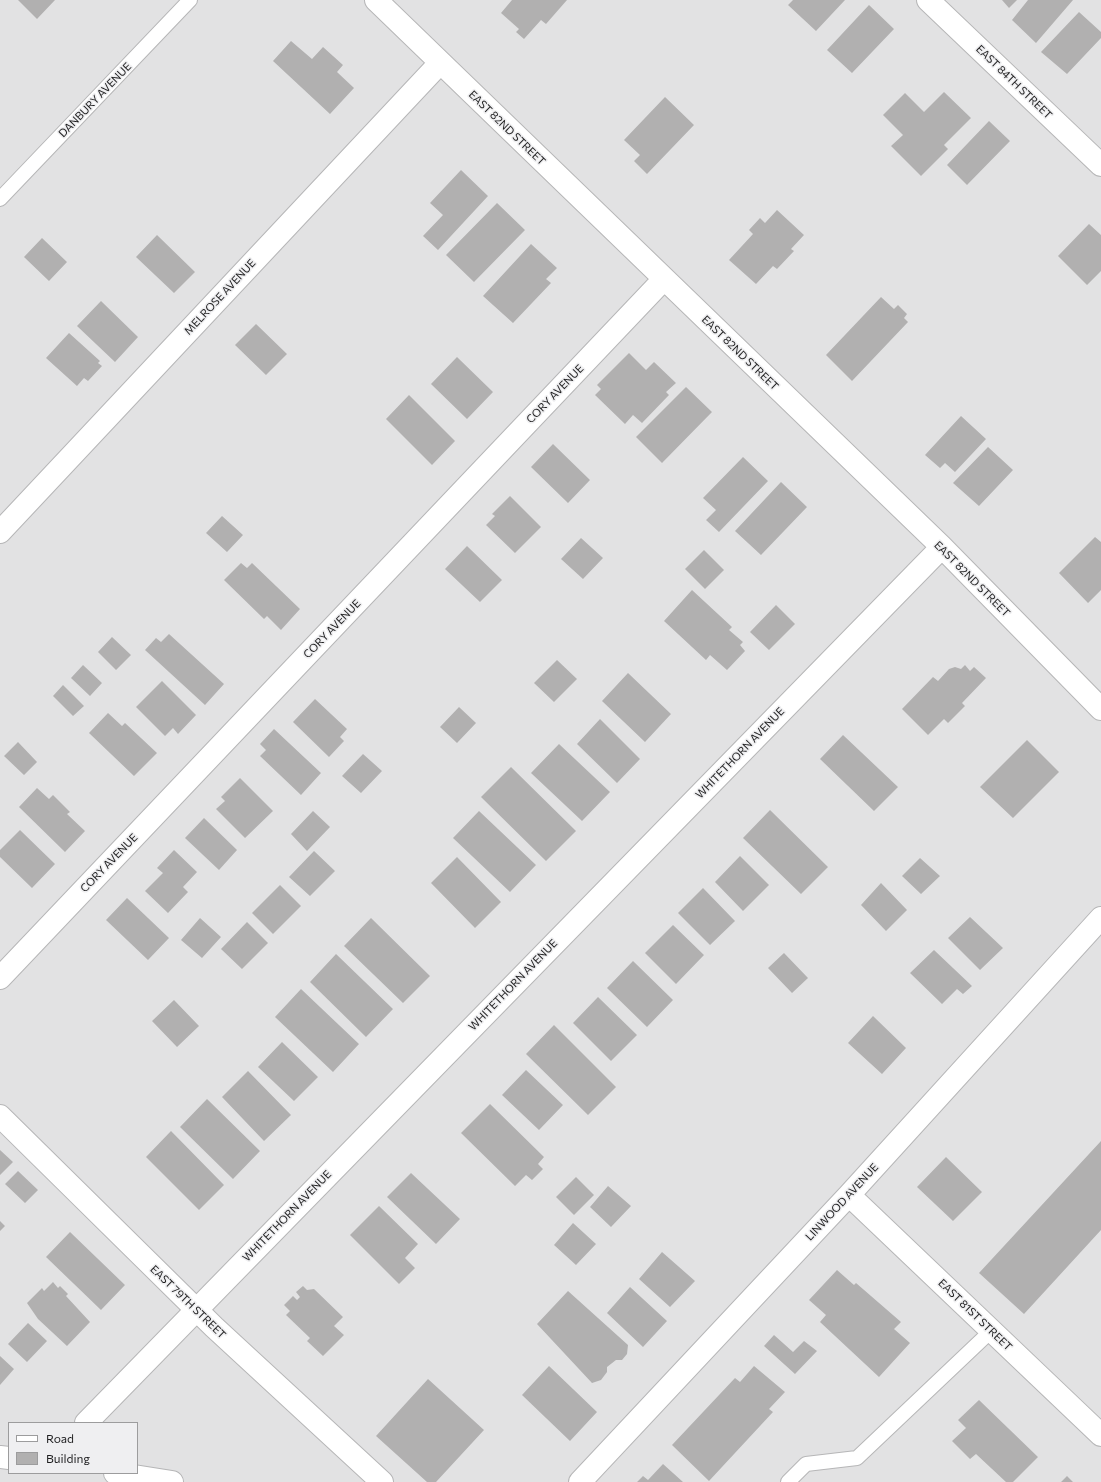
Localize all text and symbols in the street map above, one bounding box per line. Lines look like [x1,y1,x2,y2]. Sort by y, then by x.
street label: EAST 84TH STREET [973,42,1055,122]
street label: DANBURY AVENUE [56,60,134,140]
street label: EAST 82ND STREET [466,88,548,168]
street label: MELROSE AVENUE [182,257,258,337]
street label: EAST 82ND STREET [699,313,781,393]
street label: CORY AVENUE [524,362,586,426]
street label: EAST 82ND STREET [931,538,1013,620]
street label: CORY AVENUE [301,597,363,661]
street label: WHITETHORN AVENUE [693,705,787,801]
street label: CORY AVENUE [78,831,140,895]
street label: WHITETHORN AVENUE [466,937,560,1033]
street label: LINWOOD AVENUE [803,1161,881,1243]
street label: WHITETHORN AVENUE [240,1168,334,1264]
street label: EAST 79TH STREET [147,1263,229,1341]
street label: EAST 81ST STREET [935,1276,1015,1354]
legend [8,1422,138,1474]
text: Road [46,1431,74,1445]
text: Building [46,1451,90,1465]

